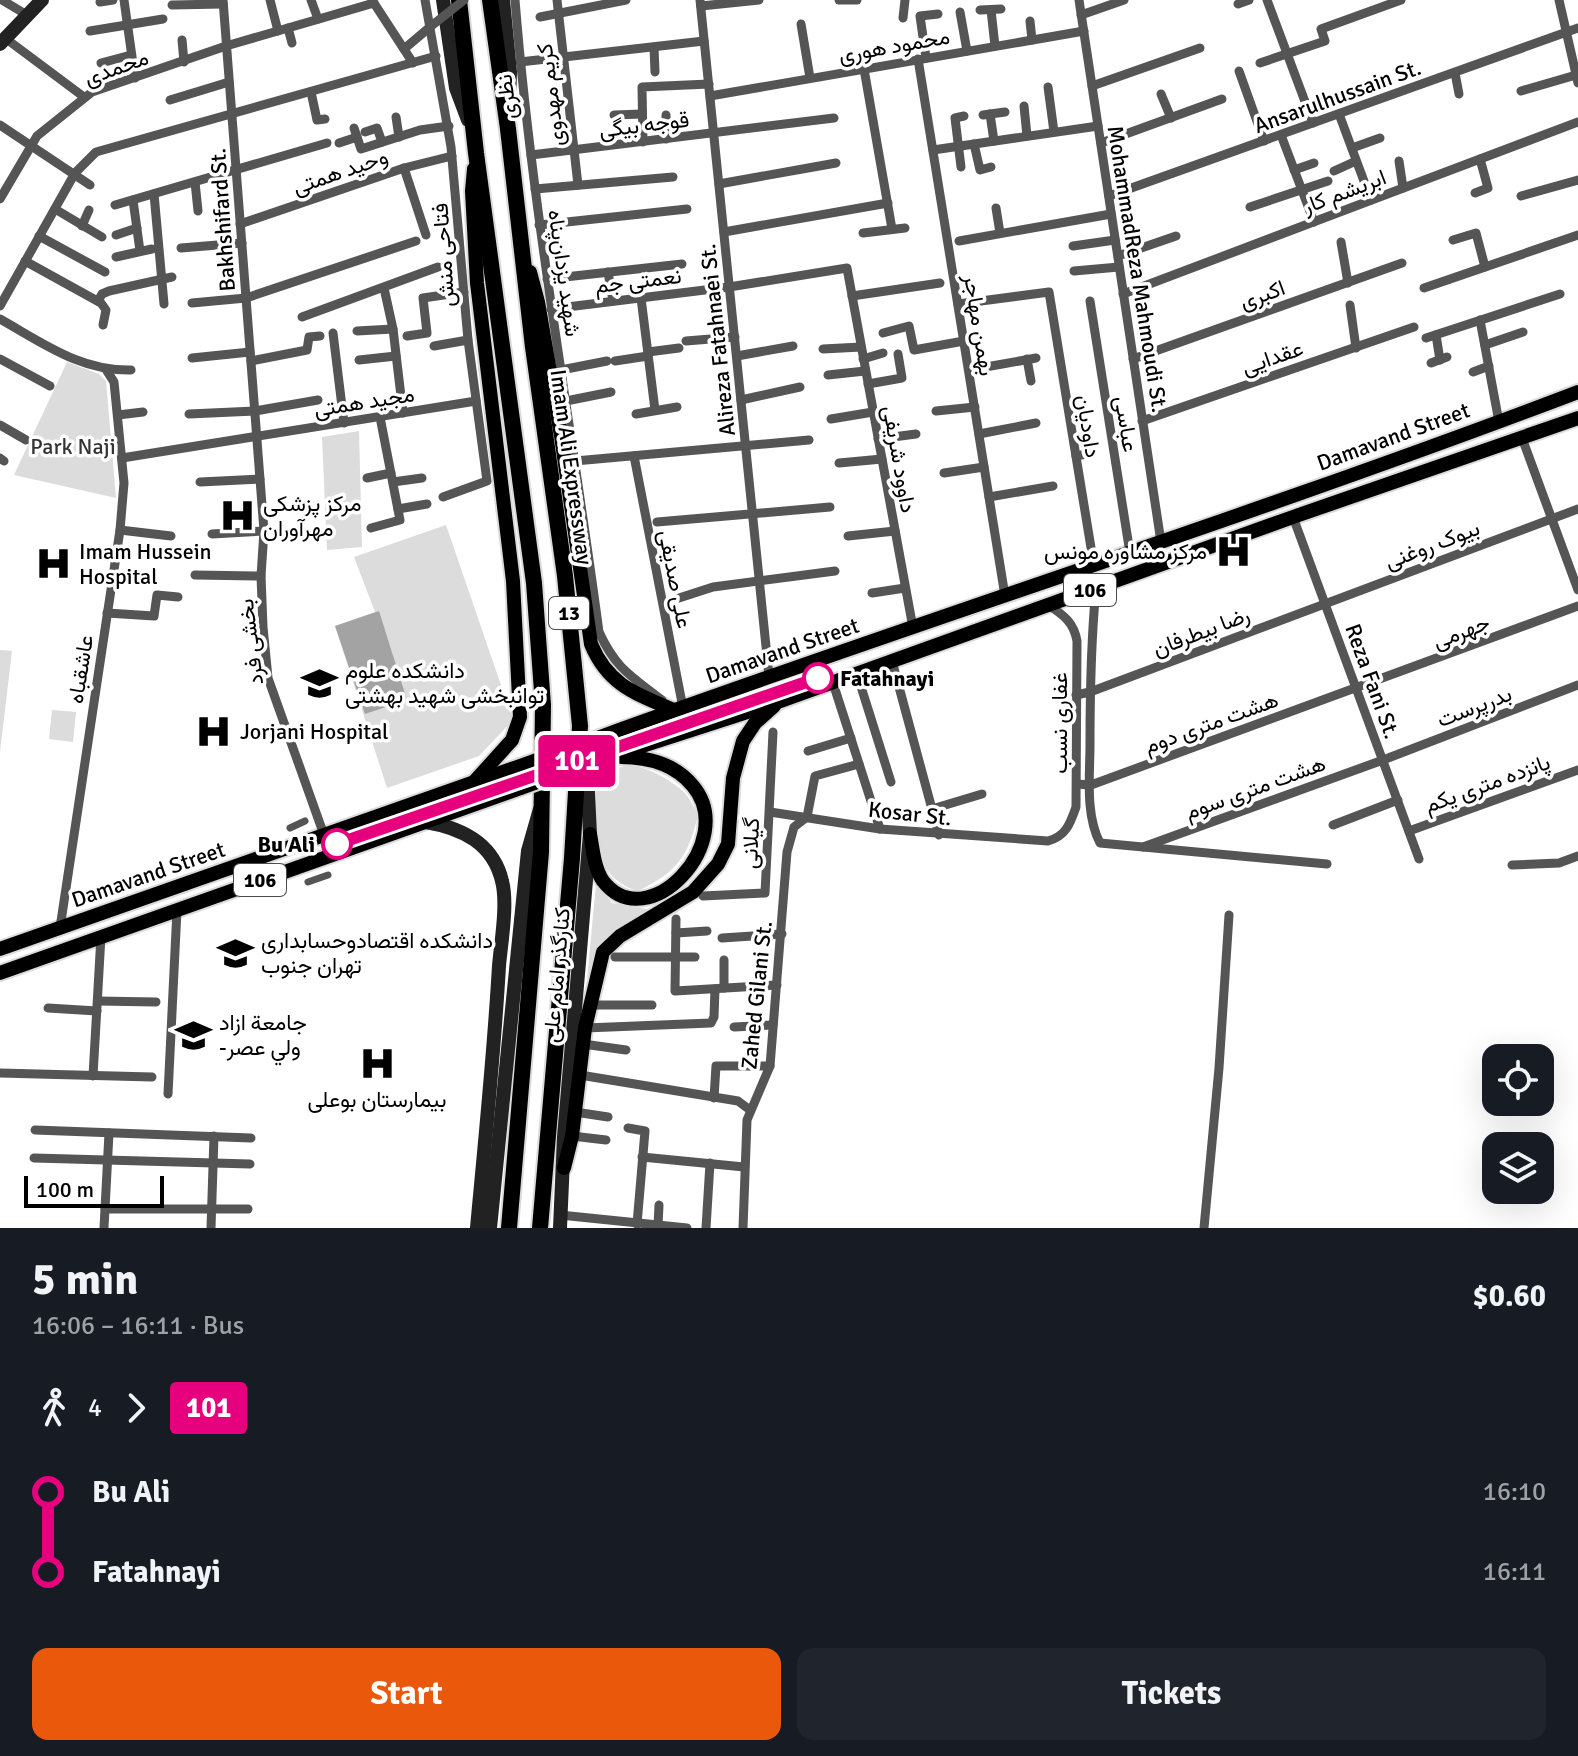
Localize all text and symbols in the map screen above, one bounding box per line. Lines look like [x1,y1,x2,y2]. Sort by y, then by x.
street label: محمود هوری [836,22,952,69]
street label: کریم مهدوی [531,42,571,148]
street label: محمدی [80,43,152,92]
street label: Ansarulhussain St. [1250,54,1424,139]
street label: نظری [490,73,523,121]
street label: قوجه بیگی [597,106,691,143]
street label: MohammadReza Mahmoudi St. [1101,124,1174,414]
street label: وحید همتی [289,143,391,200]
street label: Bakhshifard St. [204,147,241,293]
street label: ابریشم کار [1298,163,1390,221]
street label: فتاحی منش [426,202,461,308]
street label: شهید یزدان‌پناه [541,208,587,338]
street label: Alireza Fatahnaei St. [694,243,741,437]
street label: نعمتی جم [593,262,683,300]
street label: بهمن مهاجر [958,271,1001,378]
street label: اکبری [1236,274,1289,315]
street label: عقدایی [1238,334,1307,381]
street label: Imam Ali Expressway [544,368,599,567]
street label: مجید همتی [312,380,416,423]
street label: داودیان [1070,393,1107,460]
street label: عباسی [1109,394,1144,454]
street label: Damavand Street [1313,396,1473,477]
street label: داوود شریفی [877,403,922,515]
park label: Park Naji [30,433,116,460]
place label: مرکز پزشکی مهرآوران [263,490,362,542]
hospital icon: مرکز پزشکی مهرآوران [218,497,256,535]
street label: بیوک روغنی [1381,514,1484,575]
street label: علی صدیقی [653,528,698,631]
hospital icon: مرکز مشاوره مونس [1214,532,1252,570]
place label: Imam Hussein Hospital [79,538,212,590]
place label: مرکز مشاوره مونس [1044,538,1207,565]
hospital icon: Imam Hussein Hospital [34,545,72,583]
road number: 106 [1064,574,1116,606]
street label: بخشی فرد [232,597,269,687]
road number: 13 [549,597,589,629]
street label: رضا بیطرفان [1149,601,1254,662]
street label: جهرمی [1429,608,1494,655]
street label: Damavand Street [702,611,863,689]
street label: Reza Fani St. [1339,620,1406,742]
street label: عاشقباه [62,633,99,705]
place label: دانشکده علوم توانبخشی شهید بهشتی [345,657,544,709]
marker: Fatahnayi [803,663,833,693]
school or university icon: دانشکده علوم توانبخشی شهید بهشتی [300,664,338,702]
place label: Fatahnayi [840,665,934,692]
street label: غفاری نسب [1046,672,1073,774]
street label: بدرپرست [1433,680,1516,734]
street label: هشت متری دوم [1140,686,1282,760]
hospital icon: Jorjani Hospital [195,712,233,750]
place label: Jorjani Hospital [240,718,389,745]
line badge: 101 [531,735,623,787]
text: 101 [554,744,600,778]
street label: پانزده متری یکم [1421,748,1554,820]
street label: هشت متری سوم [1181,750,1330,826]
street label: Kosar St. [867,796,953,831]
street label: گیلانی [736,816,765,869]
marker: Bu Ali [322,829,352,859]
place label: Bu Ali [258,831,315,858]
street label: Damavand Street [68,835,229,913]
road number: 106 [234,864,286,896]
street label: کنارگذر امام علی [537,906,577,1044]
street label: Zahed Gilani St. [735,920,778,1071]
place label: دانشکده اقتصادوحسابداری تهران جنوب [261,927,493,979]
school or university icon: دانشکده اقتصادوحسابداری تهران جنوب [216,934,254,972]
place label: جامعة ازاد -ولي عصر [219,1009,307,1066]
school or university icon: جامعة ازاد -ولي عصر [174,1016,212,1054]
hospital icon: بیمارستان بوعلی [358,1044,396,1082]
map controls [1482,1044,1554,1204]
button: locate [1482,1044,1554,1116]
place label: بیمارستان بوعلی [308,1086,446,1113]
button: layers [1482,1132,1554,1204]
scale bar [24,1172,164,1208]
text: 100 m [36,1176,94,1203]
text: 5 min [32,1253,138,1307]
text: $0.60 [1473,1278,1546,1315]
text: 16:06 – 16:11 · Bus [32,1310,244,1342]
icon: walk [32,1386,76,1430]
icon: forward [114,1386,158,1430]
text: 101 [186,1391,231,1425]
text: 4 [88,1392,102,1424]
text: Bu Ali [92,1474,170,1511]
text: 16:10 [1483,1476,1546,1508]
text: Fatahnayi [92,1554,221,1591]
text: 16:11 [1483,1556,1546,1588]
button: Start [32,1648,781,1740]
button: Tickets [797,1648,1546,1740]

